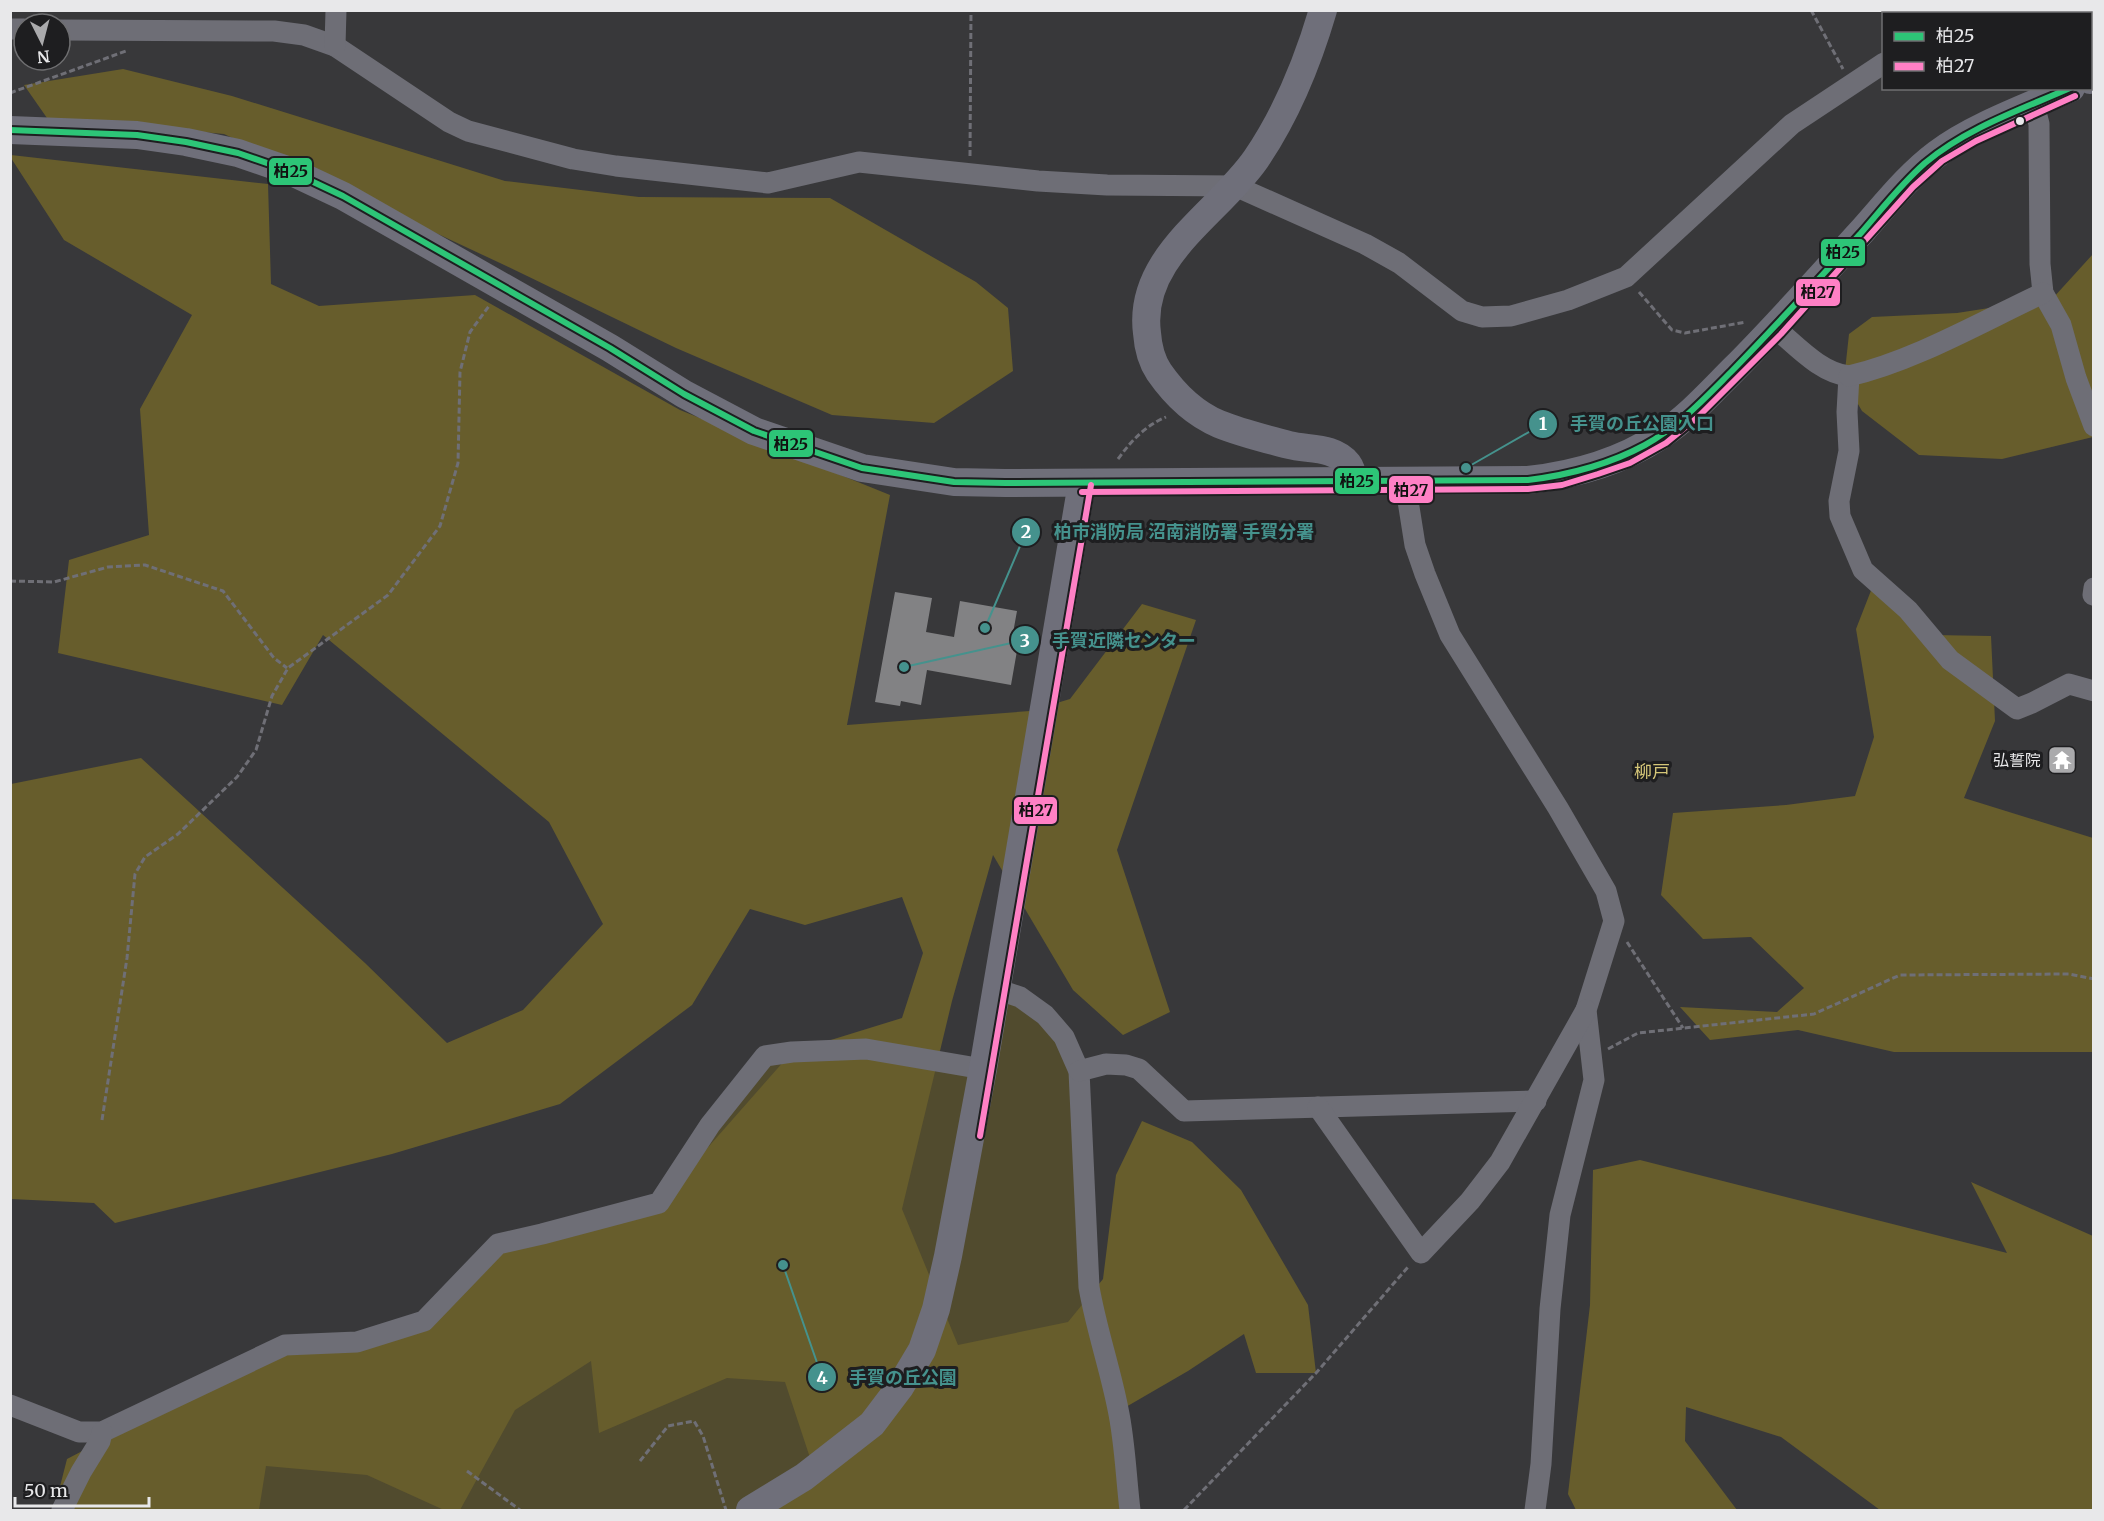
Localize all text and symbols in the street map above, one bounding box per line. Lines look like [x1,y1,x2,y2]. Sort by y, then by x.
north arrow [12,12,72,72]
legend [1882,12,2092,90]
text: 柏25 [1936,24,1975,47]
text: N [36,46,51,68]
text: 柏27 [1936,54,1974,77]
unlabelled marker [2014,115,2026,127]
line badge: 柏25 [268,157,313,186]
text: 柏25 [274,161,308,181]
line badge: 柏25 [1820,238,1866,267]
text: 柏25 [1826,242,1860,262]
line badge: 柏27 [1795,278,1841,307]
text: 柏27 [1801,282,1836,302]
callout: 手賀の丘公園入口 [1528,406,1726,442]
text: 1 [1539,412,1547,435]
text: 手賀の丘公園入口 [1570,412,1714,435]
line badge: 柏25 [768,429,814,458]
text: 柏25 [774,434,808,454]
line badge: 柏25 [1334,467,1380,495]
text: 柏25 [1340,471,1374,491]
line badge: 柏27 [1388,475,1434,504]
text: 柏27 [1394,480,1429,500]
callout: 柏市消防局 沼南消防署 手賀分署 [1011,514,1326,550]
text: 2 [1021,520,1031,543]
text: 柏市消防局 沼南消防署 手賀分署 [1054,520,1314,543]
callout: 手賀近隣センター [1010,622,1208,658]
text: 3 [1020,629,1030,652]
text: 手賀近隣センター [1052,629,1196,652]
temple icon: 弘誓院 [2046,744,2078,776]
place label: 弘誓院 [1993,750,2041,770]
district label: 柳戸 [1634,760,1670,783]
line badge: 柏27 [1013,796,1058,825]
text: 柏27 [1019,800,1054,820]
callout: 手賀の丘公園 [807,1359,969,1395]
text: 4 [816,1366,828,1389]
text: 手賀の丘公園 [849,1366,957,1389]
scale bar [15,1470,148,1508]
text: 50 m [24,1479,68,1502]

